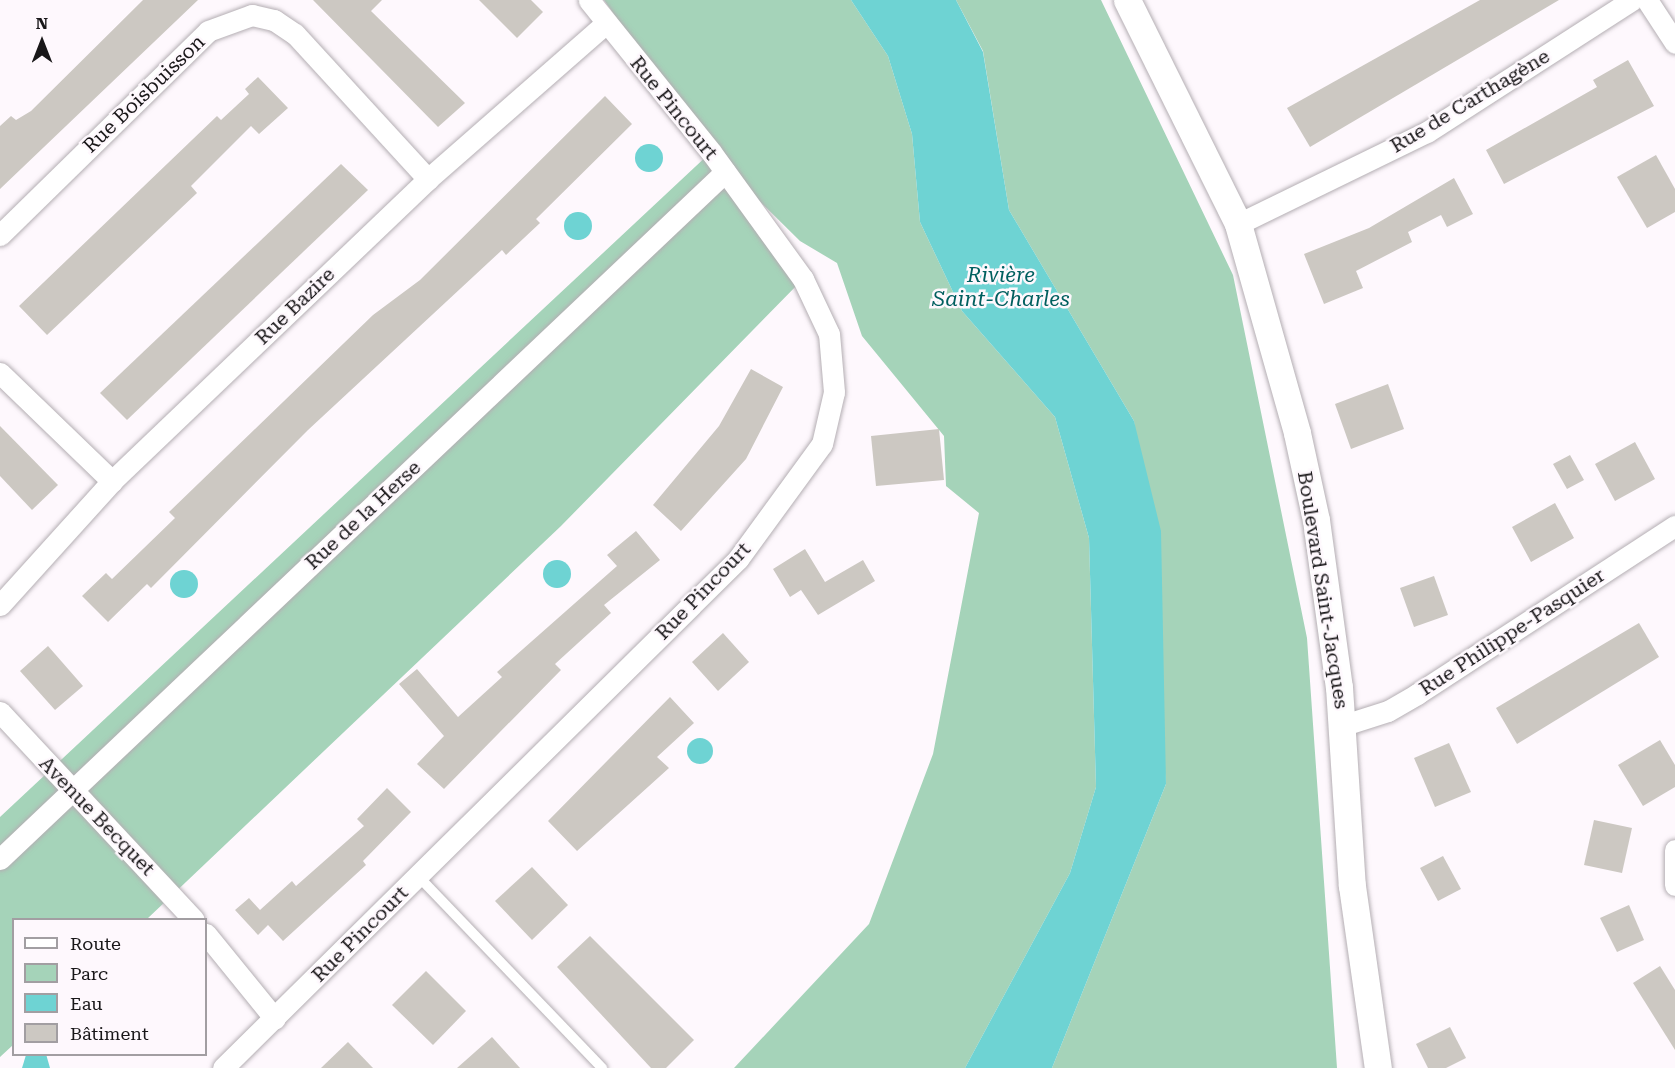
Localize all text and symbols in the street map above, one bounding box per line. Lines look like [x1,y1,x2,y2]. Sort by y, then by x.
north arrow [12,12,72,72]
text: N [36,14,48,33]
street label: Rue Boisbuisson [78,30,210,158]
street label: Rue de Carthagène [1386,44,1554,158]
street label: Rue Pincourt [625,51,723,165]
street label: Rue Bazire [250,262,340,350]
water label: Rivière Saint-Charles [932,262,1070,312]
street label: Rue de la Herse [300,455,426,575]
street label: Boulevard Saint-Jacques [1292,470,1354,710]
street label: Rue Pincourt [651,537,755,645]
street label: Rue Philippe-Pasquier [1415,563,1609,701]
street label: Avenue Becquet [34,752,160,880]
street label: Rue Pincourt [307,881,413,987]
legend [12,918,207,1056]
text: Route [70,933,121,954]
text: Parc [70,963,108,984]
text: Eau [70,993,103,1014]
text: Bâtiment [70,1023,149,1044]

